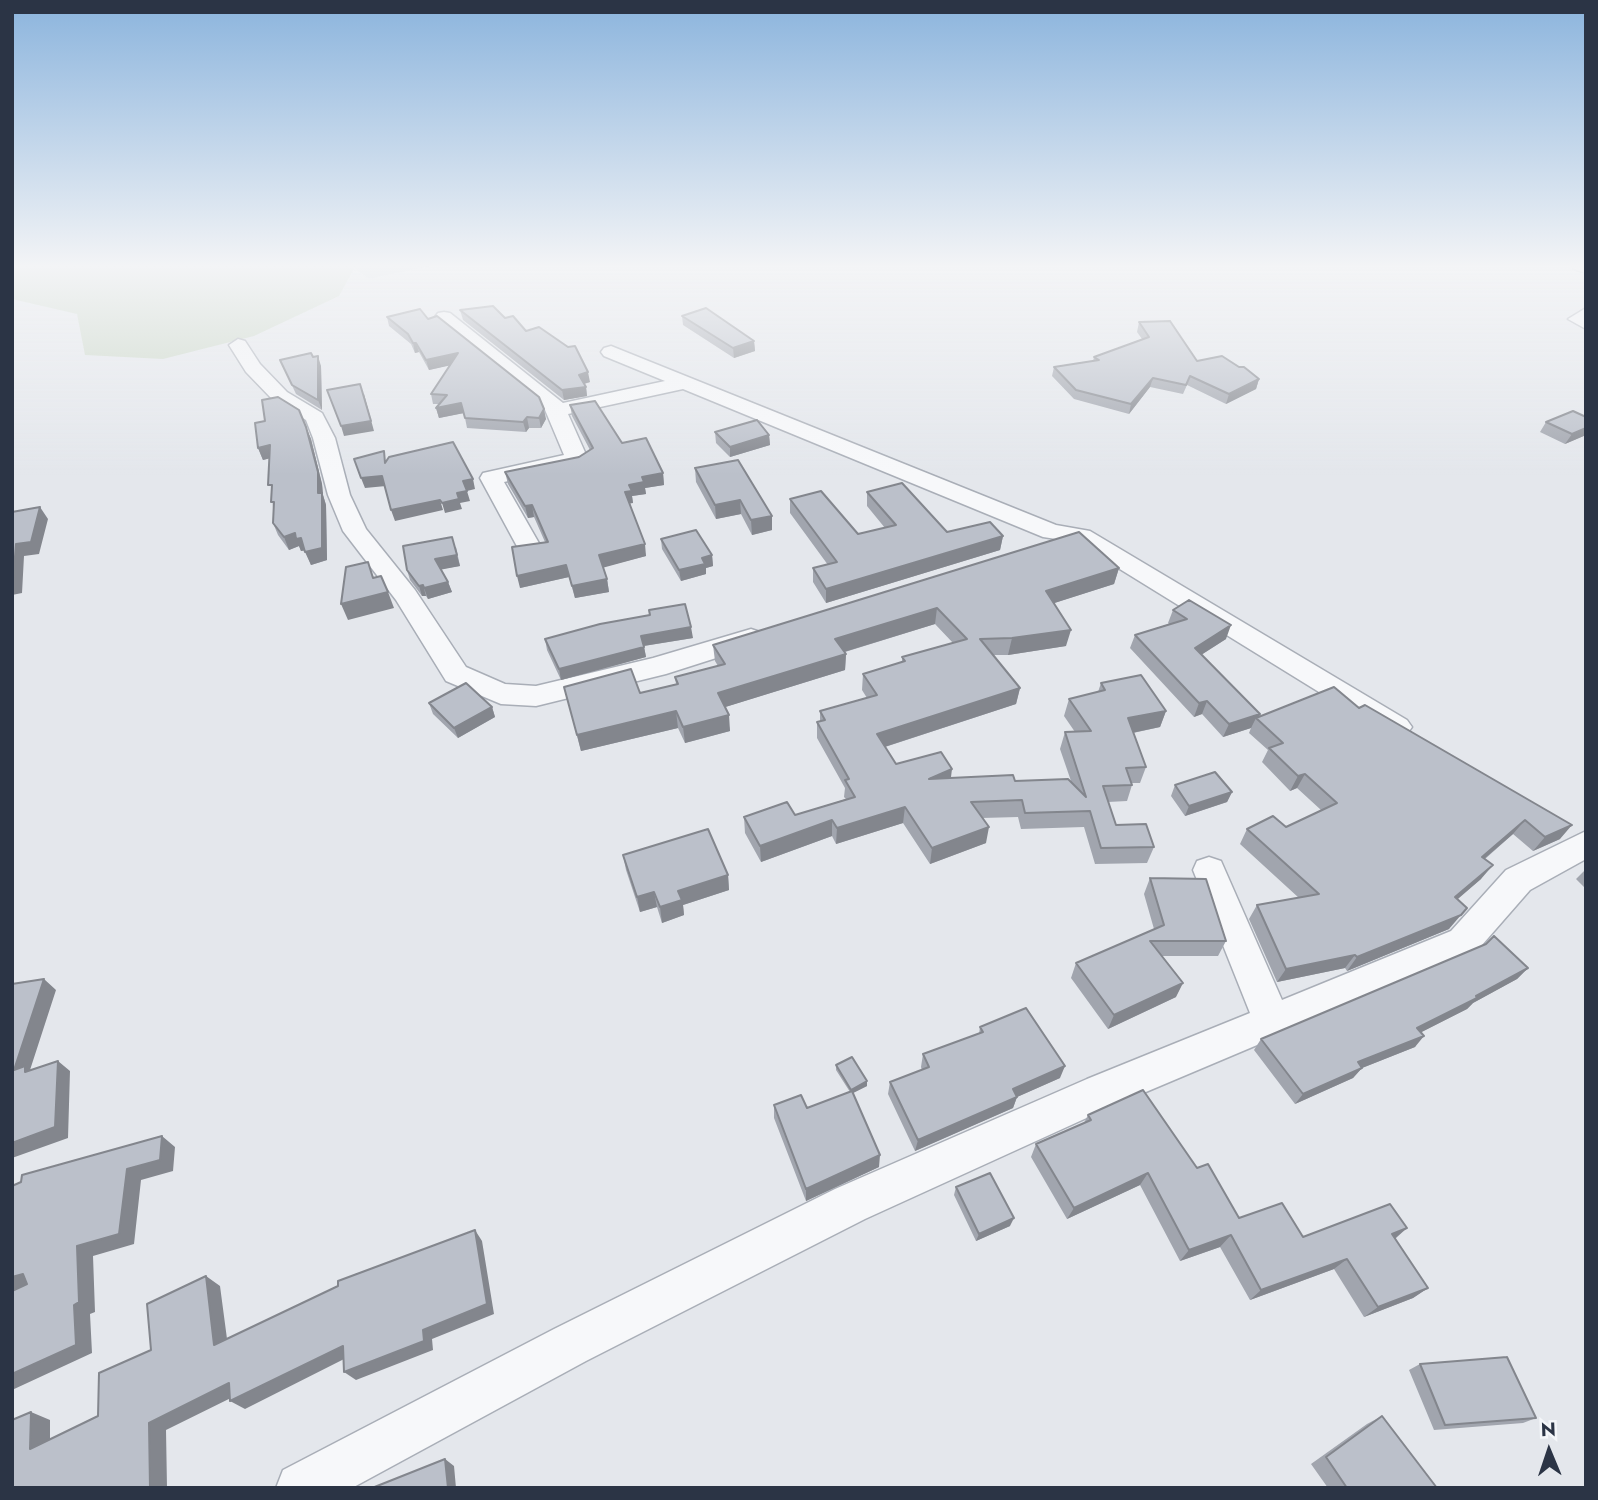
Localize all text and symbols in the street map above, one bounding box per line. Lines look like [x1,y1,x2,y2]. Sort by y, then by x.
north arrow [1514,1416,1584,1486]
text: N [1540,1416,1556,1443]

